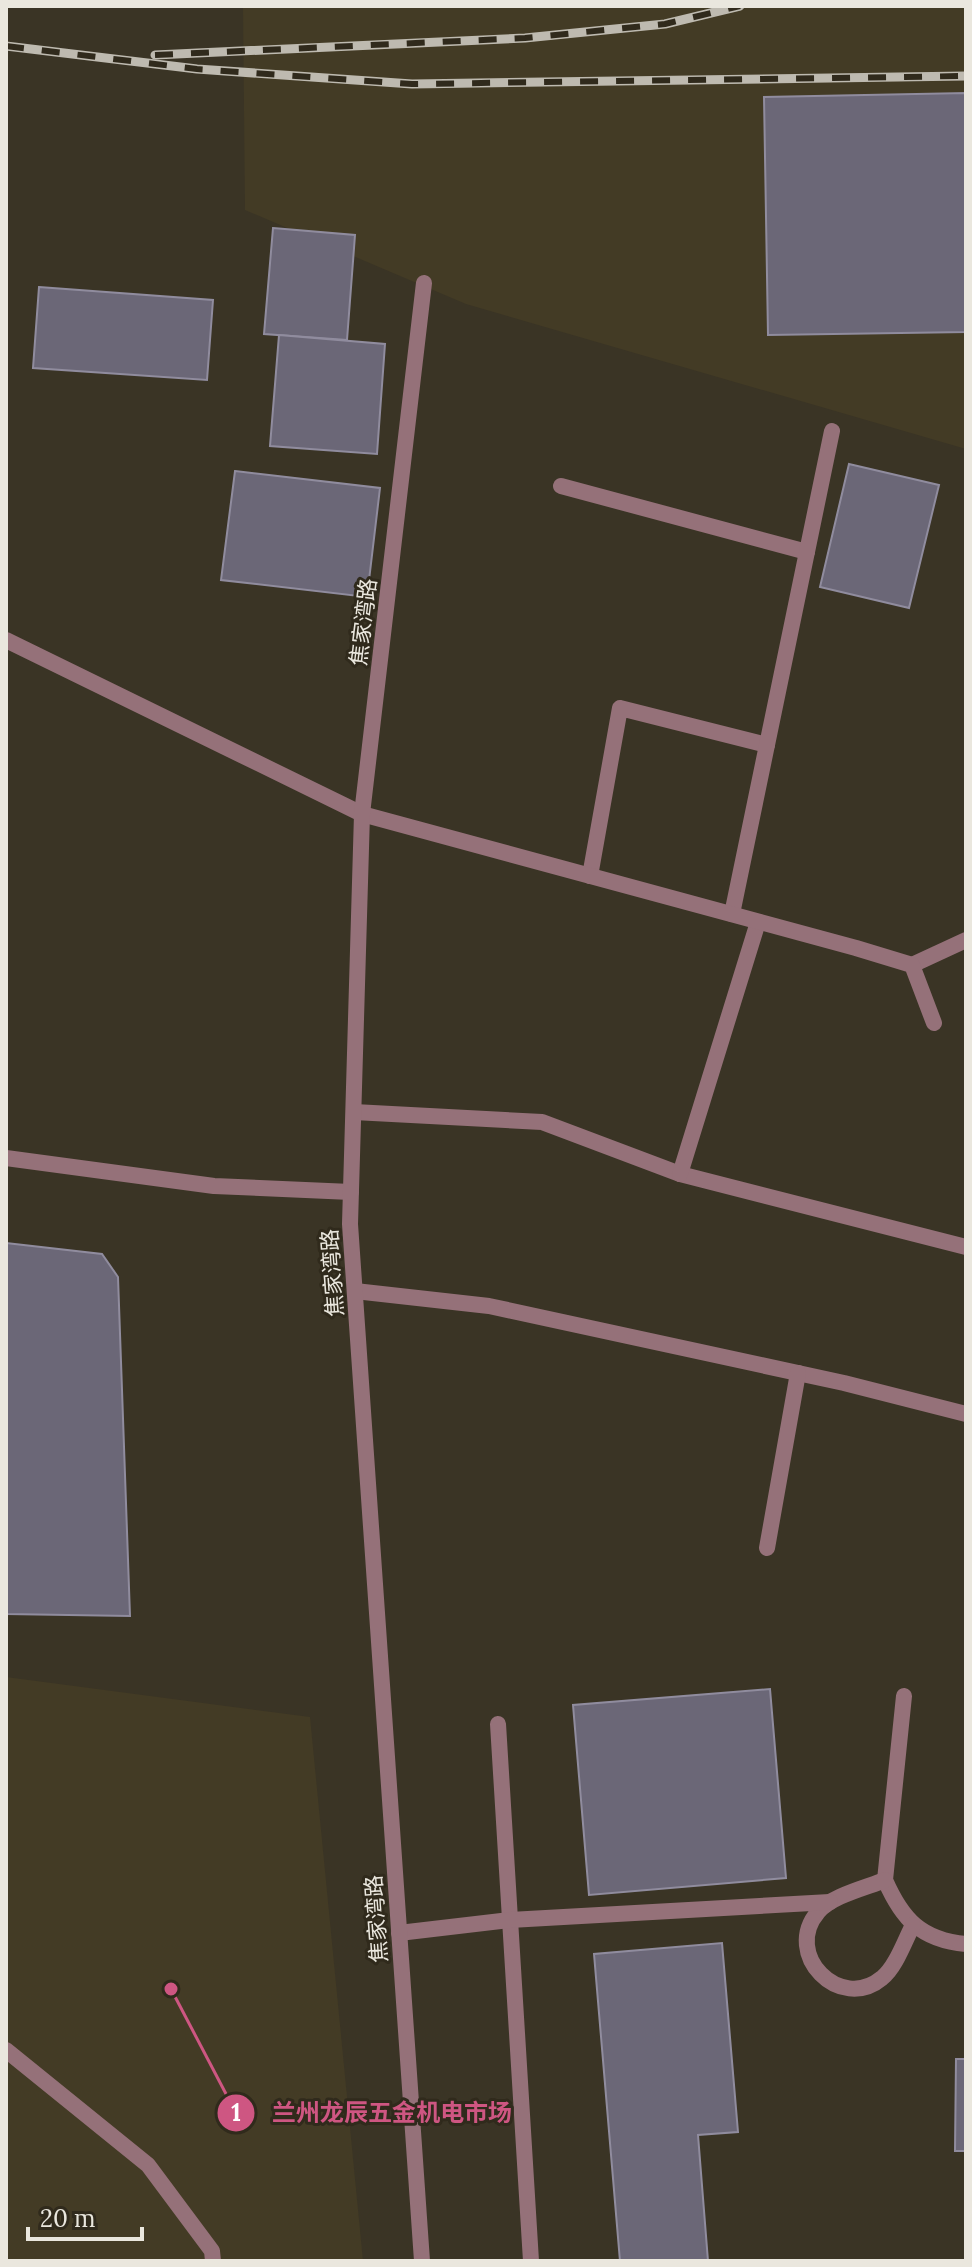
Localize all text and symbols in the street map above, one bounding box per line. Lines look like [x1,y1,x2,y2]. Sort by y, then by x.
street label: 焦家湾路 [344,577,382,667]
street label: 焦家湾路 [315,1228,349,1318]
street label: 焦家湾路 [359,1874,393,1964]
callout: 兰州龙辰五金机电市场 [216,2089,528,2137]
text: 1 [231,2097,241,2128]
text: 兰州龙辰五金机电市场 [272,2097,512,2128]
scale bar [28,2191,142,2241]
text: 20 m [40,2203,96,2234]

